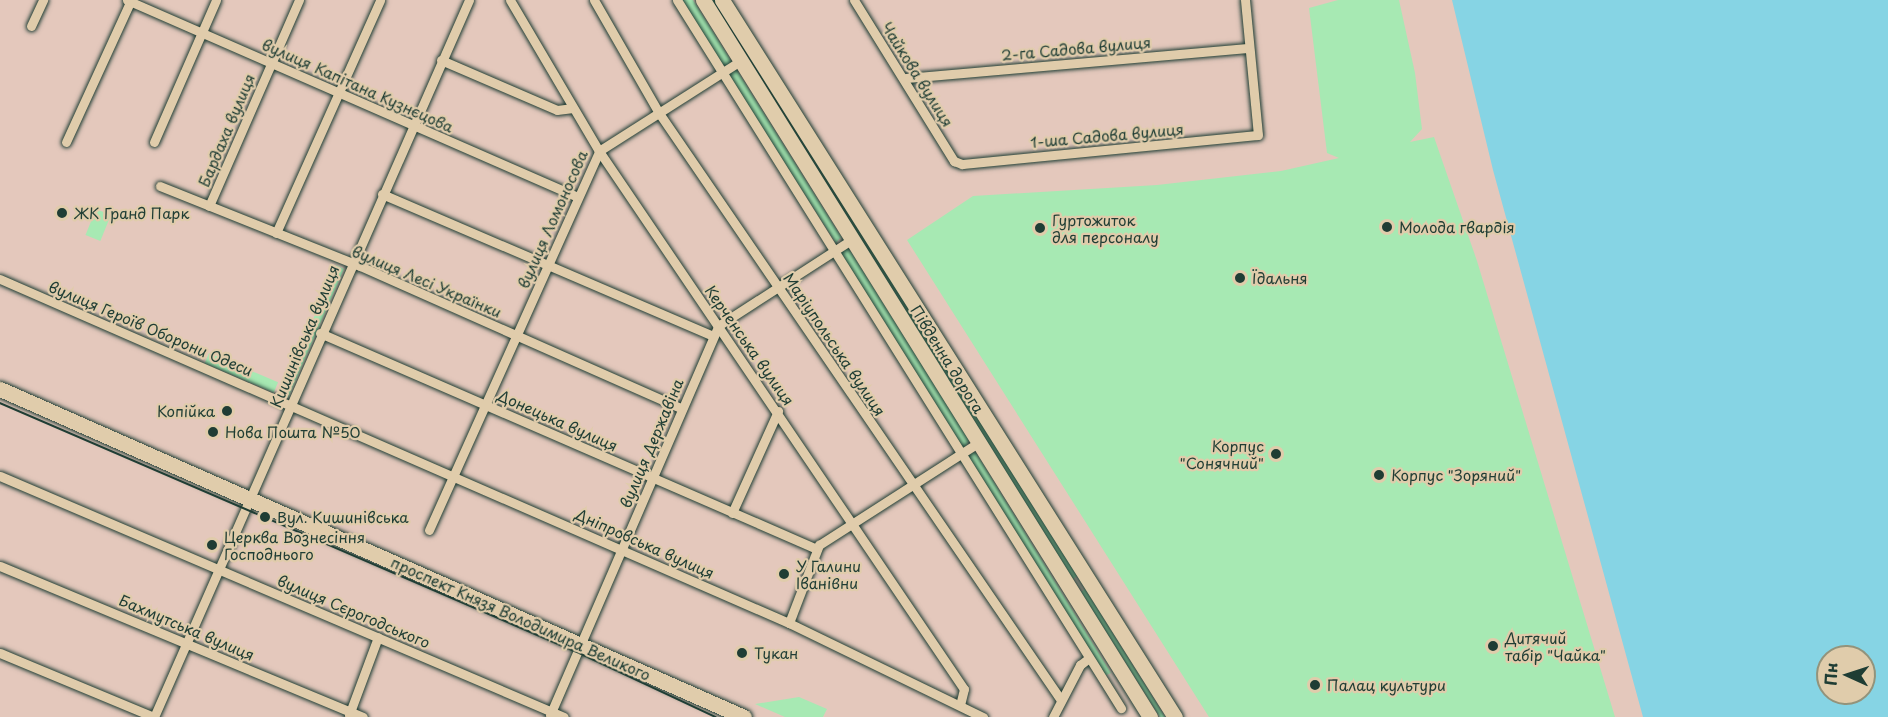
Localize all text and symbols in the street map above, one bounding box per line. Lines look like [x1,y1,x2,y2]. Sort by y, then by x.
street label: Чайкова вулиця [878,18,958,130]
street label: 2-га Садова вулиця [1000,32,1152,64]
street label: вулиця Капітана Кузнєцова [260,35,456,135]
street label: Бардаха вулиця [194,70,258,190]
street label: 1-ша Садова вулиця [1029,119,1185,151]
street label: вулиця Ломоносова [513,147,591,291]
place label: ЖК Гранд Парк [74,204,191,222]
marker: ЖК Гранд Парк [55,206,69,220]
place label: Гуртожиток для персоналу [1052,210,1158,245]
place label: Молода гвардія [1399,218,1516,236]
marker: Молода гвардія [1380,220,1394,234]
marker: Гуртожиток для персоналу [1033,221,1047,235]
street label: вулиця Лесі Українки [349,241,505,321]
street label: Кишинівська вулиця [266,262,342,410]
street label: Маріупольська вулиця [780,269,890,419]
place label: Їдальня [1252,269,1308,287]
marker: Їдальня [1233,271,1247,285]
street label: вулиця Героїв Оборони Одеси [46,277,256,379]
street label: Керченська вулиця [702,281,798,409]
street label: Південна дорога [907,301,989,417]
street label: вулиця Державіна [616,376,686,510]
street label: Донецька вулиця [495,385,621,455]
place label: Копійка [157,402,215,420]
marker: Копійка [220,404,234,418]
place label: Нова Пошта №50 [225,423,362,441]
marker: Нова Пошта №50 [206,425,220,439]
place label: Корпус "Сонячний" [1179,436,1264,471]
marker: Корпус "Сонячний" [1269,447,1283,461]
place label: Корпус "Зоряний" [1391,466,1522,484]
marker: Корпус "Зоряний" [1372,468,1386,482]
street label: Дніпровська вулиця [573,504,717,582]
place label: Вул. Кишинівська [277,508,409,526]
marker: Вул. Кишинівська [258,510,272,524]
place label: Церква Вознесіння Господнього [224,527,366,562]
marker: Церква Вознесіння Господнього [205,538,219,552]
street label: проспект Князя Володимира Великого [388,552,654,684]
place label: У Галини Іванівни [796,556,862,591]
marker: У Галини Іванівни [777,567,791,581]
street label: вулиця Сєрогодського [275,571,433,651]
street label: Бахмутська вулиця [116,590,258,664]
place label: Дитячий табір "Чайка" [1505,628,1606,663]
marker: Дитячий табір "Чайка" [1486,639,1500,653]
place label: Тукан [754,644,798,662]
north arrow [1816,645,1876,705]
marker: Тукан [735,646,749,660]
text: Пн [1817,662,1843,686]
place label: Палац культури [1327,676,1446,694]
marker: Палац культури [1308,678,1322,692]

